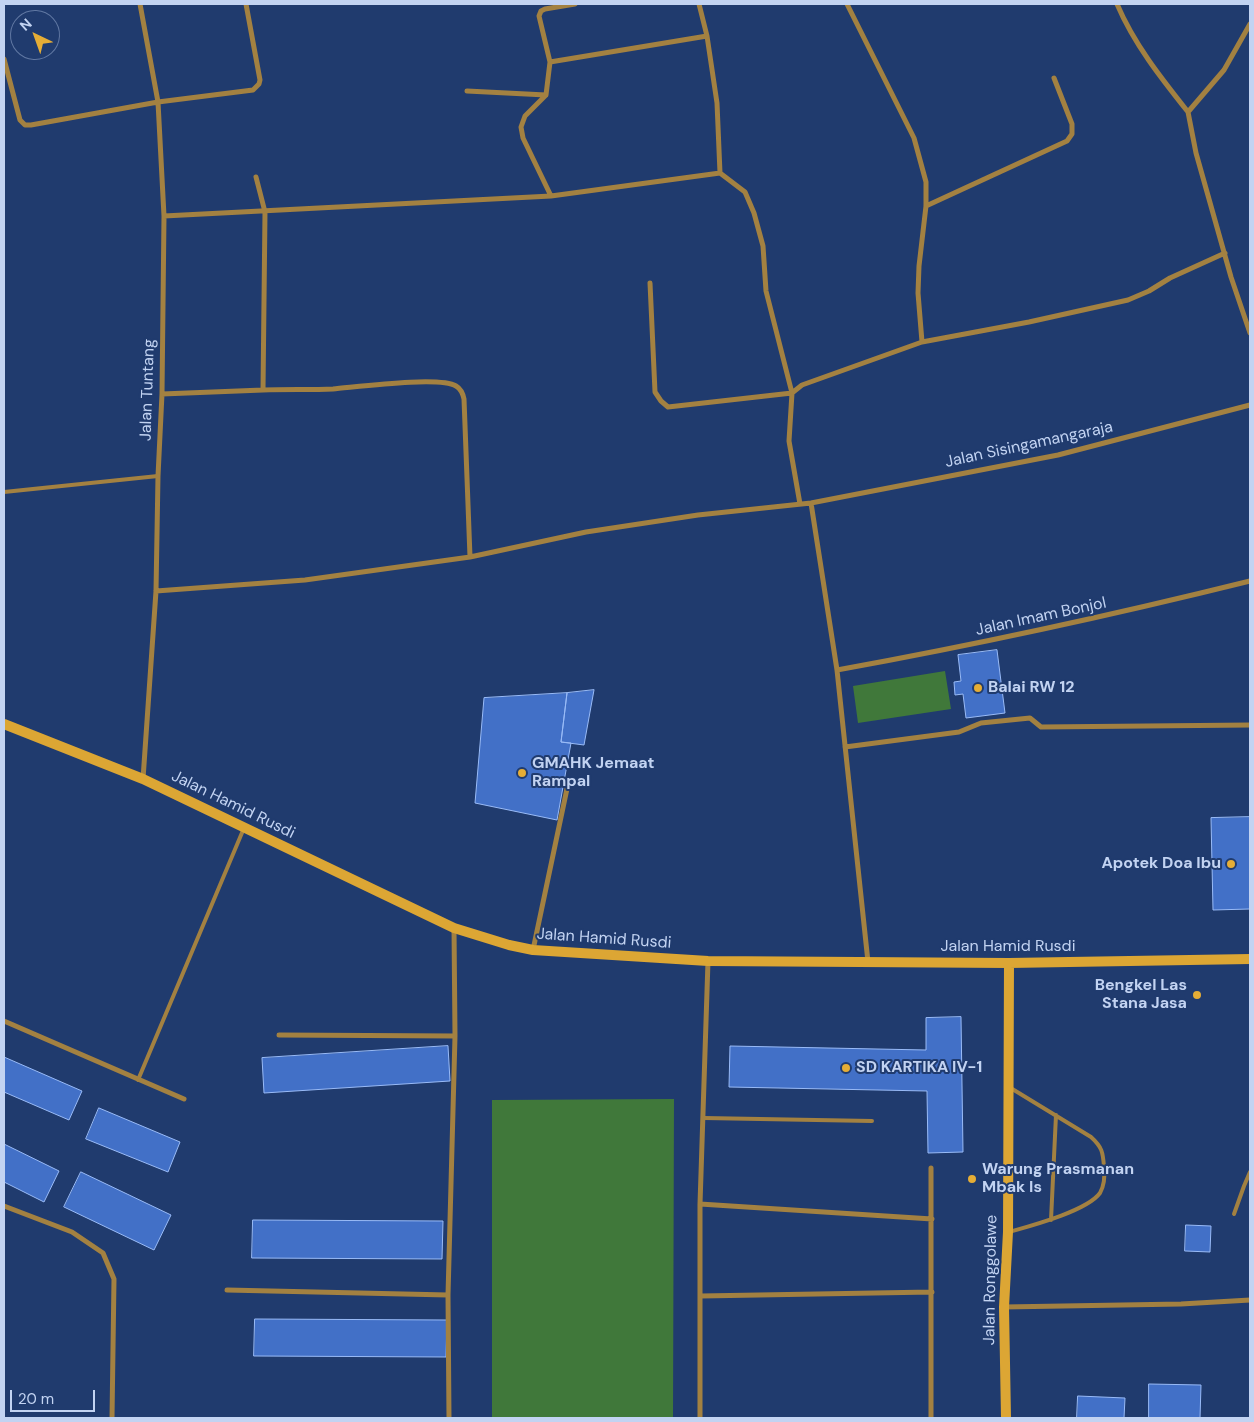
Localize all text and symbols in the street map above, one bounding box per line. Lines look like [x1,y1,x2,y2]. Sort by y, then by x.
north arrow [10,10,60,60]
text: N [16,14,35,35]
street label: Jalan Tuntang [137,339,159,441]
street label: Jalan Sisingamangaraja [943,418,1115,472]
street label: Jalan Imam Bonjol [974,594,1108,640]
place label: Balai RW 12 [988,678,1074,698]
marker: Balai RW 12 [972,682,984,694]
place label: GMAHK Jemaat Rampal [532,754,655,792]
street label: Jalan Hamid Rusdi [168,767,298,843]
marker: GMAHK Jemaat Rampal [516,767,528,779]
place label: Apotek Doa Ibu [1101,854,1221,874]
marker: Apotek Doa Ibu [1225,858,1237,870]
street label: Jalan Hamid Rusdi [536,925,672,953]
street label: Jalan Hamid Rusdi [941,937,1075,957]
place label: Bengkel Las Stana Jasa [1095,976,1187,1014]
marker: Bengkel Las Stana Jasa [1191,989,1203,1001]
place label: SD KARTIKA IV-1 [856,1058,982,1078]
marker: SD KARTIKA IV-1 [840,1062,852,1074]
place label: Warung Prasmanan Mbak Is [982,1160,1134,1198]
marker: Warung Prasmanan Mbak Is [966,1173,978,1185]
street label: Jalan Ronggolawe [980,1215,1002,1345]
scale bar [12,1380,98,1412]
text: 20 m [18,1389,54,1409]

